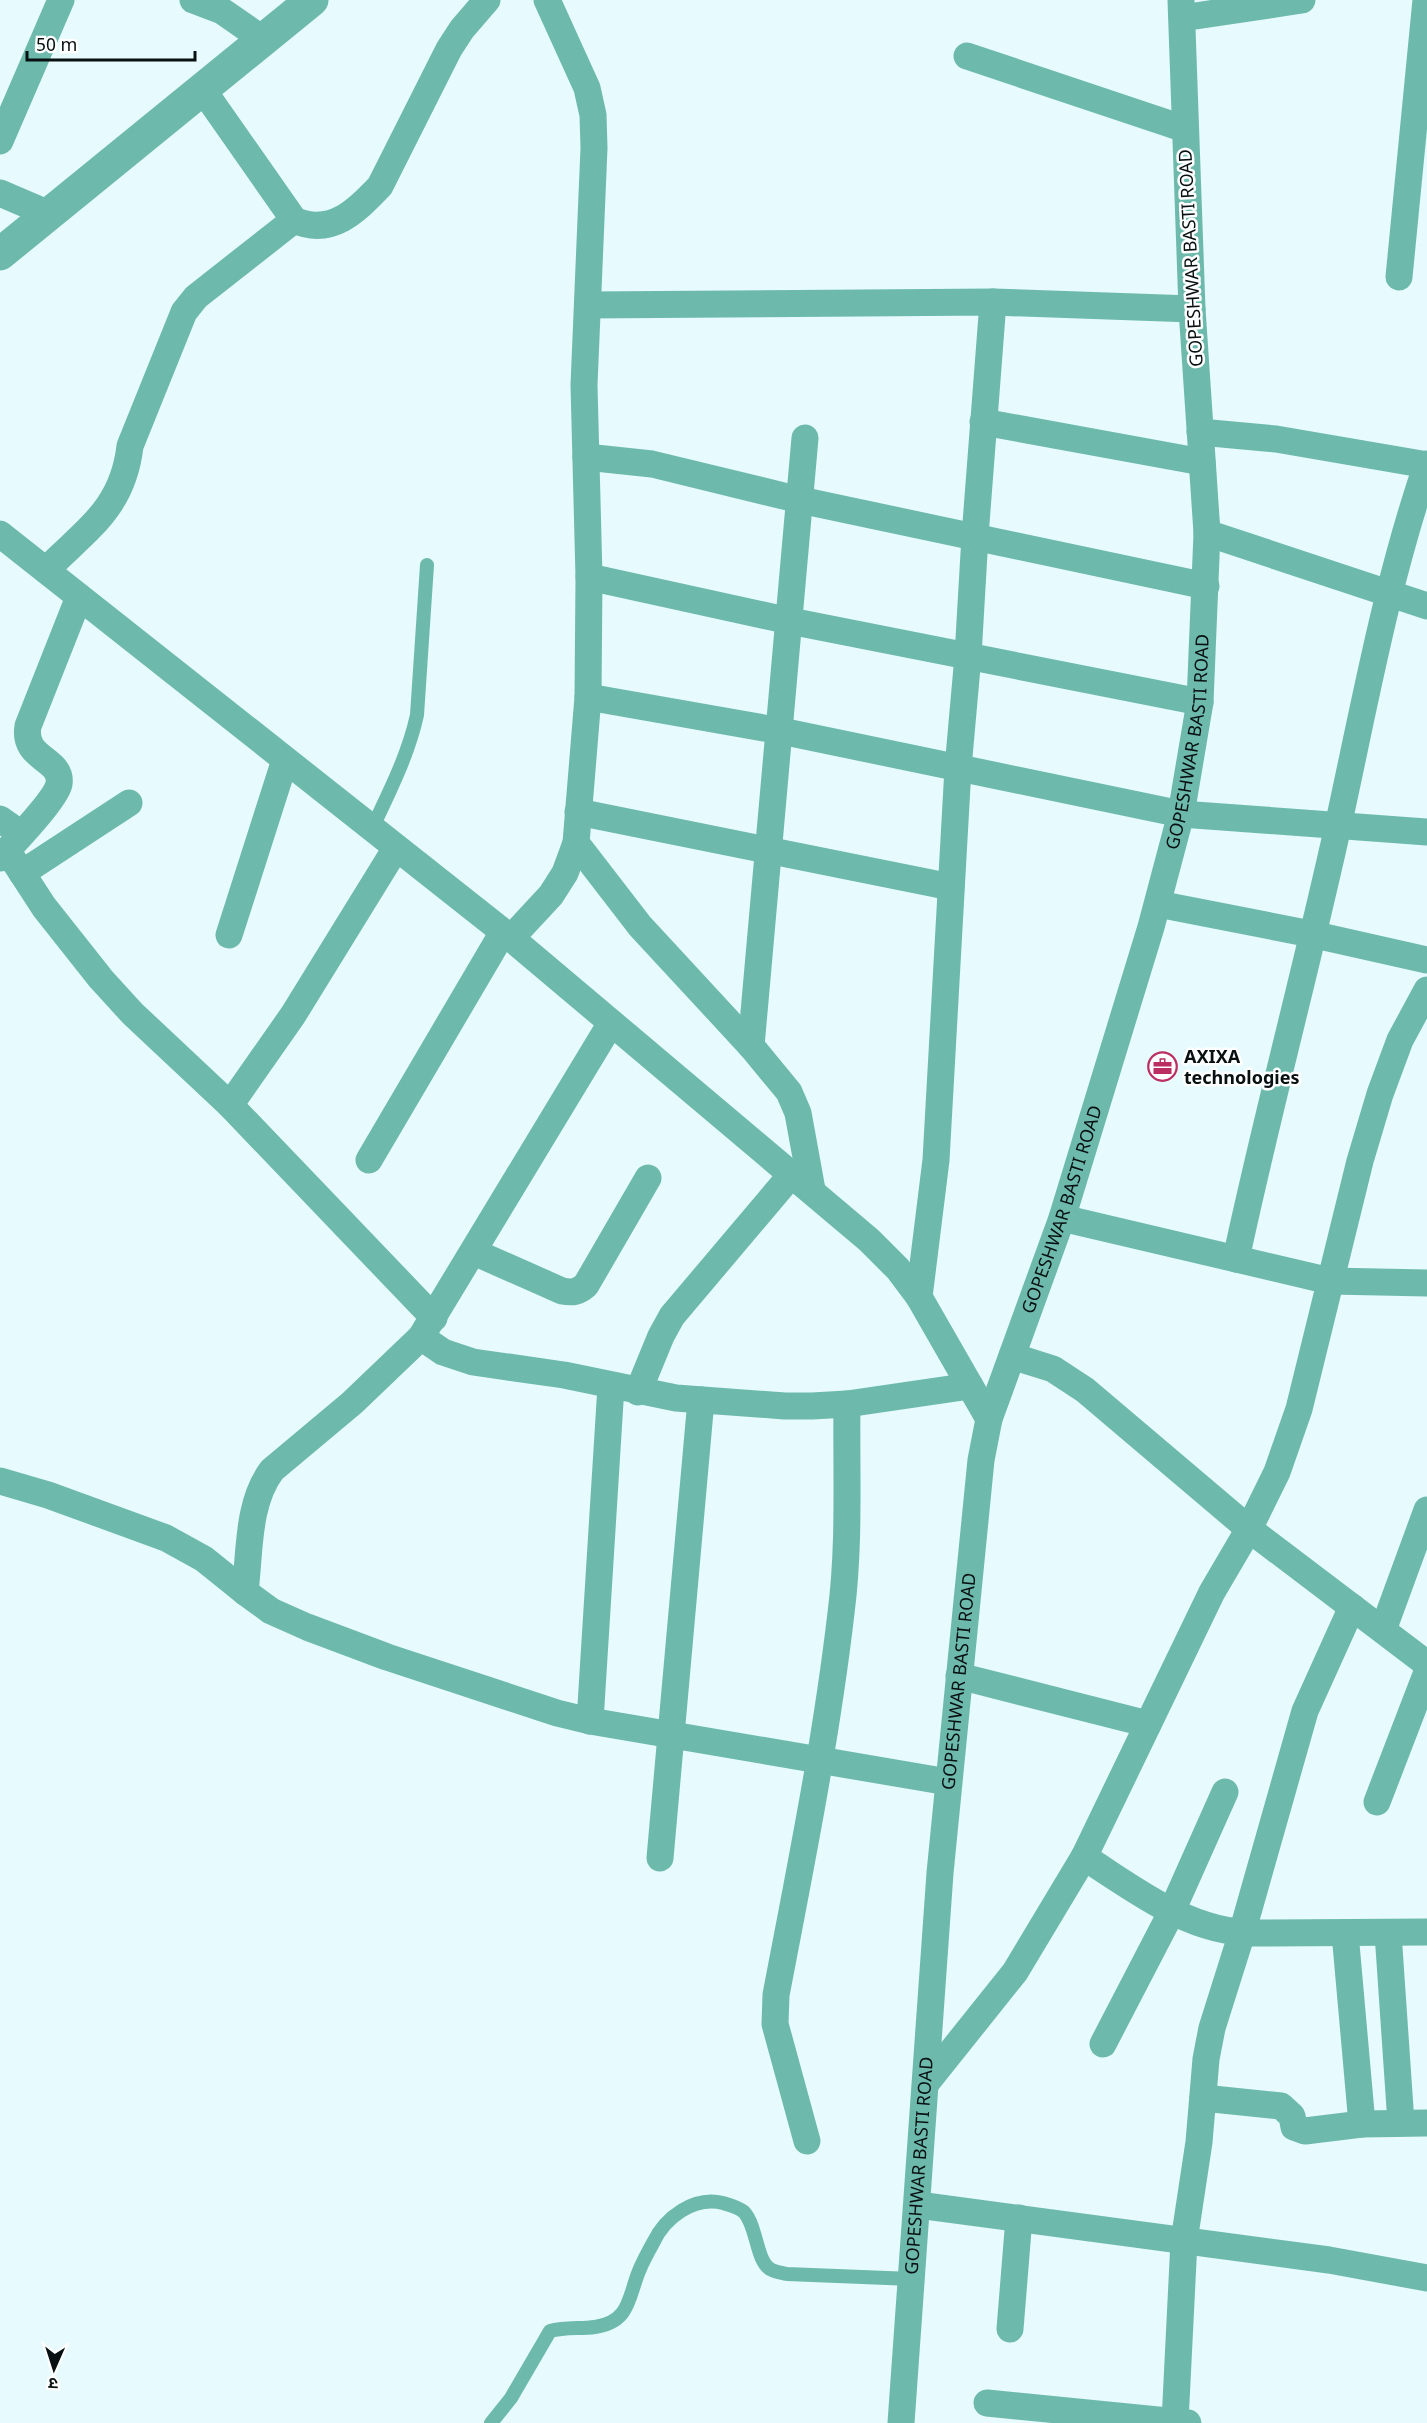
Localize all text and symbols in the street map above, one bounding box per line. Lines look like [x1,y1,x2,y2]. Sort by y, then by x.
scale bar [27,24,195,62]
text: 50 m [36,35,77,58]
street label: GOPESHWAR BASTI ROAD [1175,148,1210,367]
street label: GOPESHWAR BASTI ROAD [1162,633,1216,852]
place label: AXIXA technologies [1184,1047,1299,1091]
office icon: AXIXA technologies [1147,1051,1179,1083]
street label: GOPESHWAR BASTI ROAD [1018,1103,1109,1318]
street label: GOPESHWAR BASTI ROAD [938,1572,983,1791]
street label: GOPESHWAR BASTI ROAD [902,2056,940,2275]
north arrow [24,2339,84,2399]
text: उ [47,2371,59,2392]

